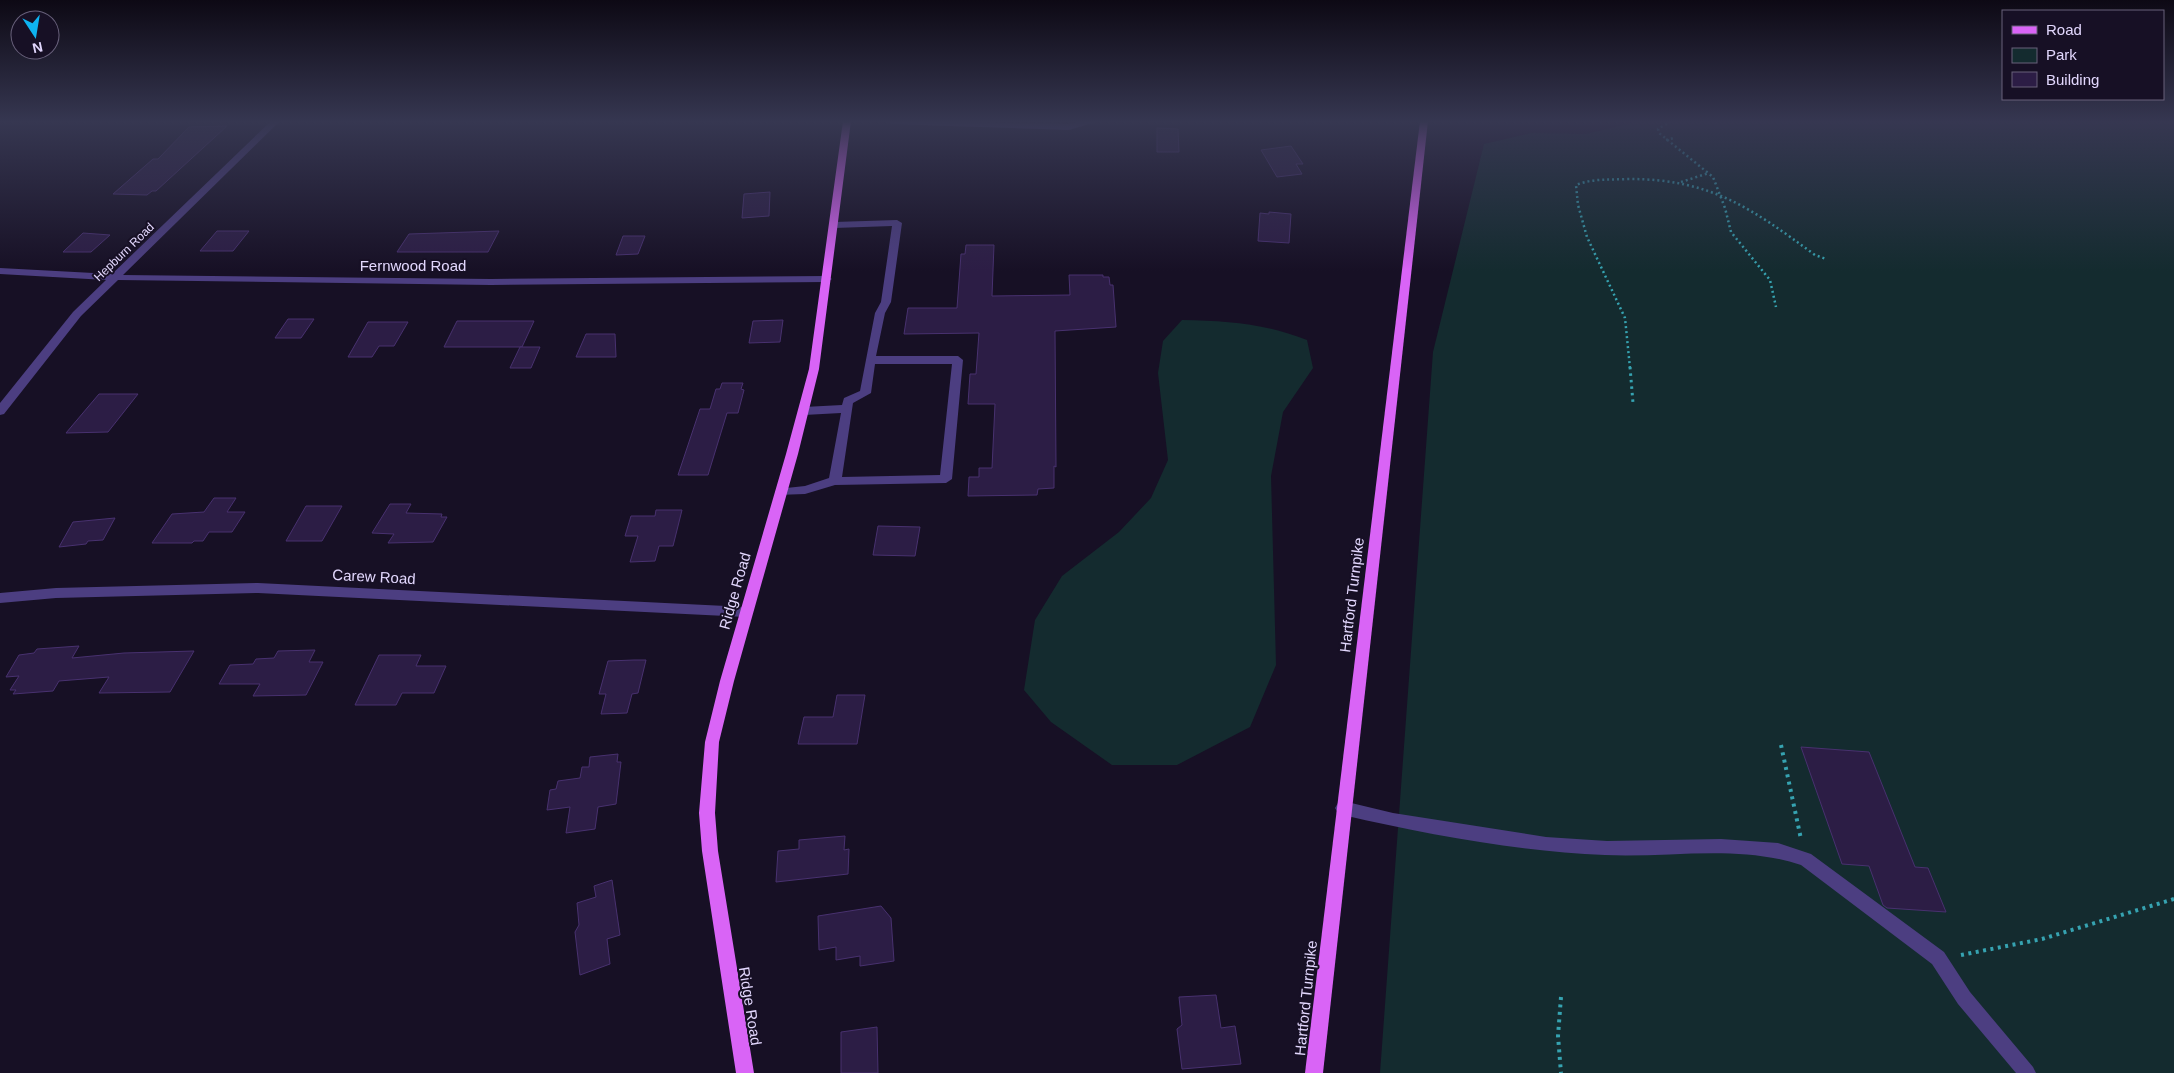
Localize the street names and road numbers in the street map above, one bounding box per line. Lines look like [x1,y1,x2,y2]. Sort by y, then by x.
street label: Hepburn Road [91,220,157,284]
street label: Fernwood Road [360,257,466,274]
street label: Hartford Turnpike [1336,536,1367,653]
street label: Ridge Road [715,550,754,631]
street label: Carew Road [332,566,416,587]
street label: Hartford Turnpike [1291,939,1320,1056]
street label: Ridge Road [736,965,765,1046]

